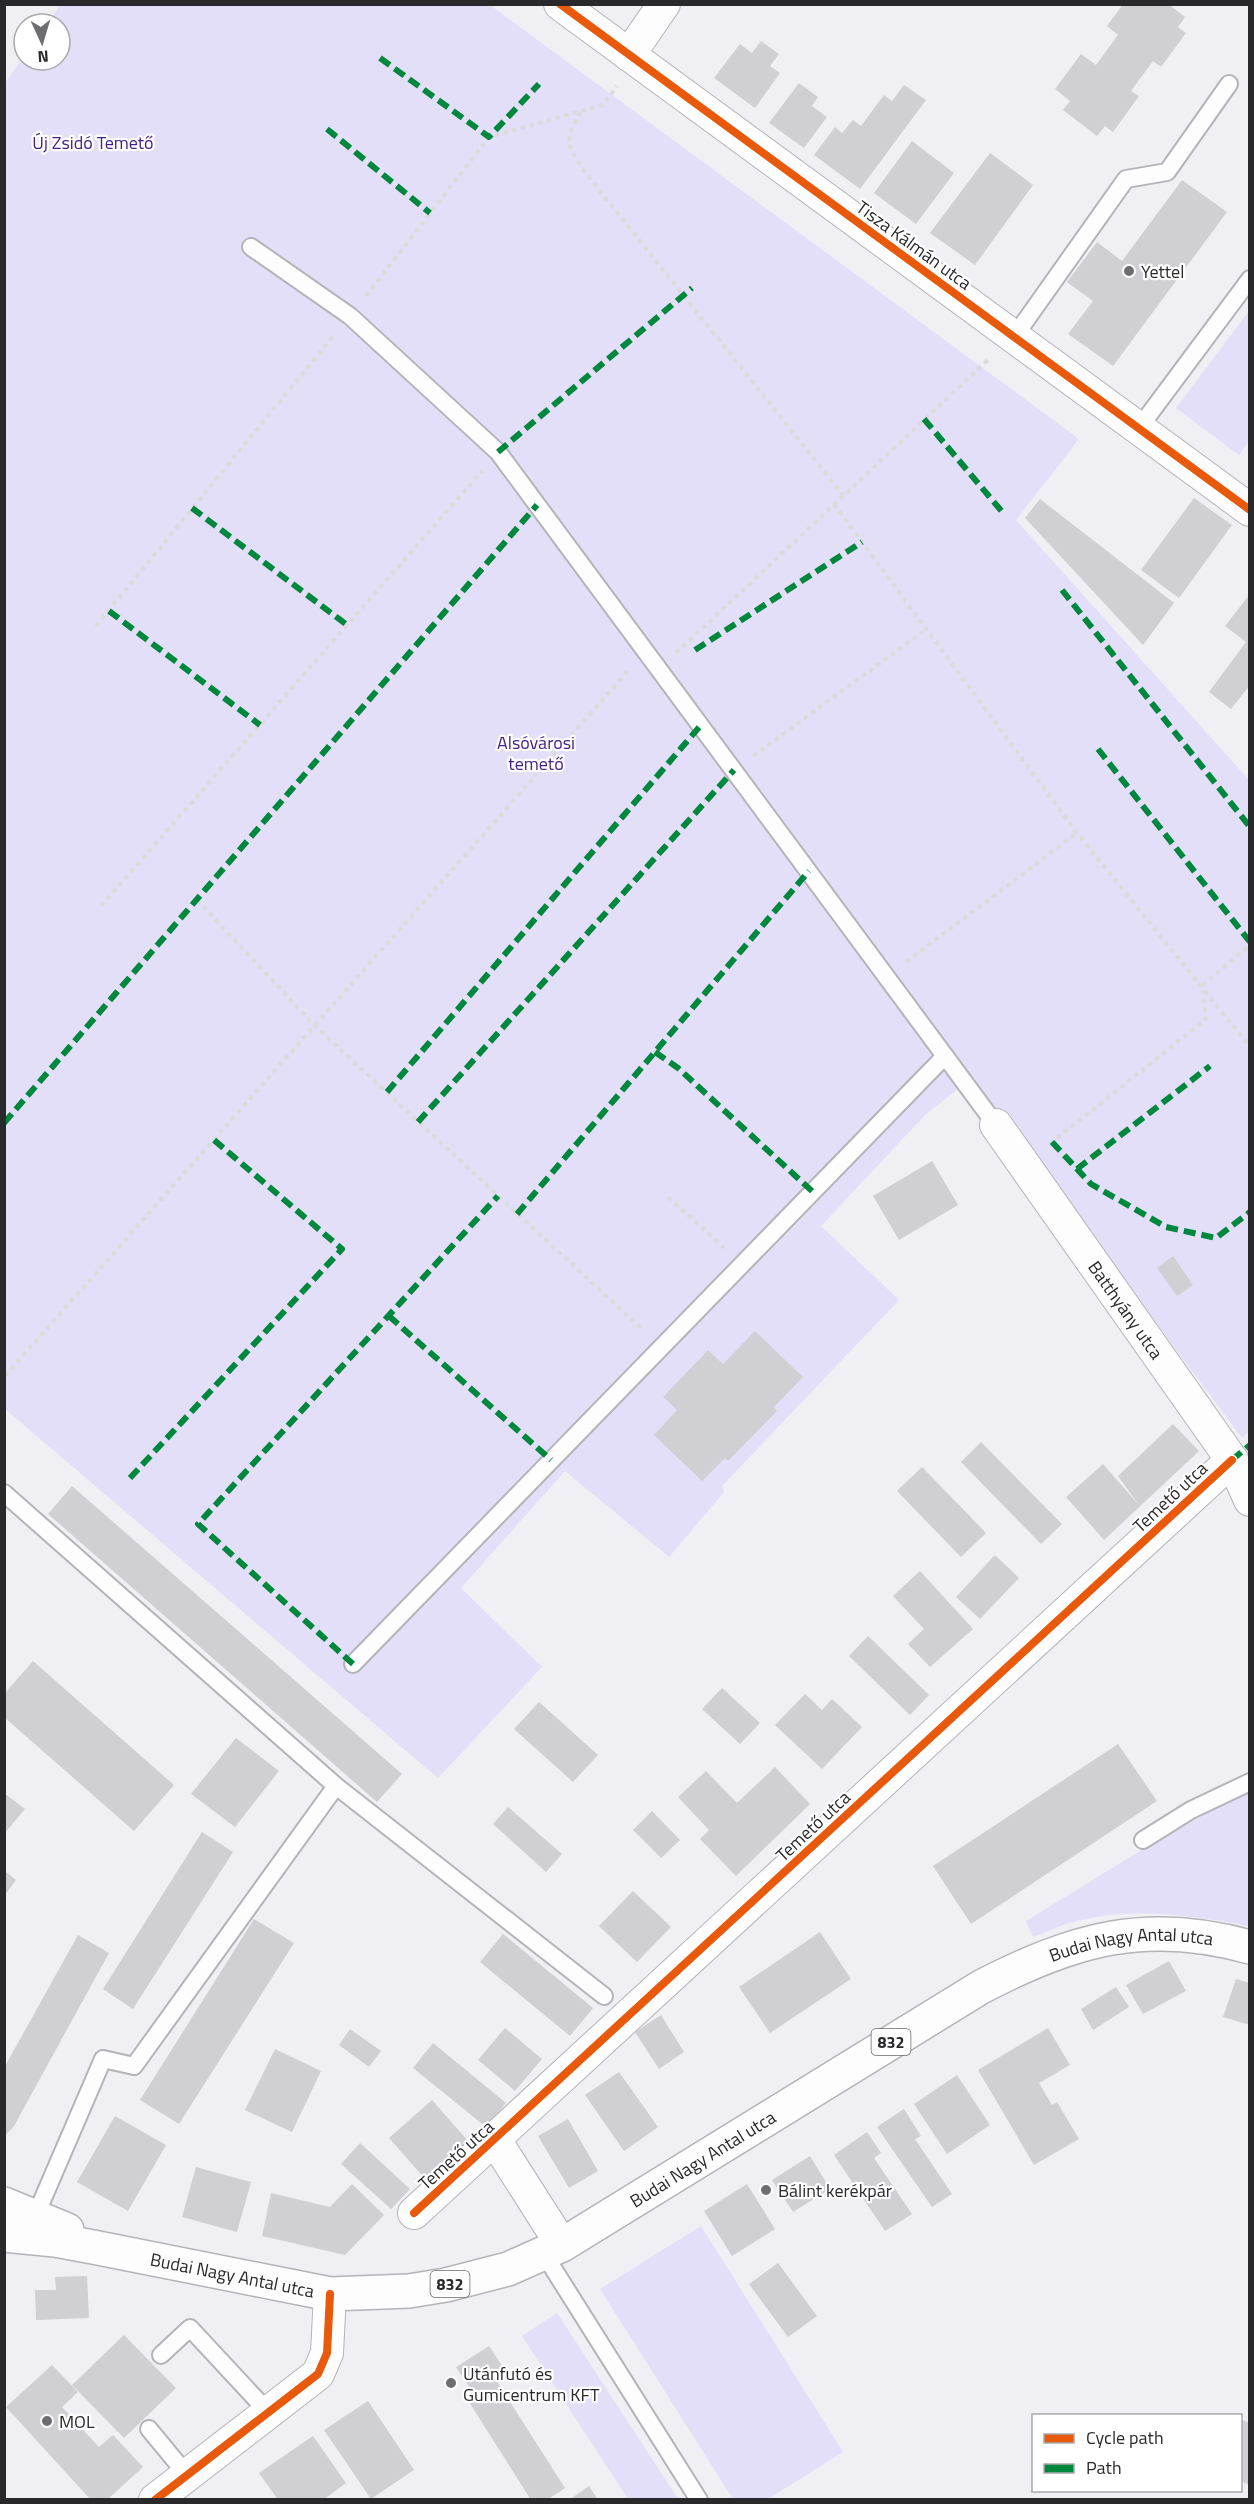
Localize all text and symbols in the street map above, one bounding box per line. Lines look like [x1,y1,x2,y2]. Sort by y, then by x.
north arrow [12,12,72,72]
text: N [37,45,49,69]
park label: Új Zsidó Temető [32,129,154,156]
street label: Tisza Kálmán utca [851,194,977,296]
place label: Yettel [1141,258,1184,285]
marker: Yettel [1122,264,1136,278]
park label: Alsóvárosi temető [497,729,575,777]
street label: Batthyány utca [1082,1255,1170,1365]
street label: Temető utca [1127,1455,1213,1539]
street label: Temető utca [770,1784,856,1868]
street label: Budai Nagy Antal utca [1045,1920,1215,1968]
road number: 832 [872,2029,910,2055]
street label: Budai Nagy Antal utca [624,2103,781,2214]
street label: Temető utca [412,2114,500,2196]
place label: Bálint kerékpár [778,2177,892,2204]
marker: Bálint kerékpár [759,2183,773,2197]
street label: Budai Nagy Antal utca [148,2245,317,2304]
road number: 832 [430,2271,470,2297]
place label: Utánfutó és Gumicentrum KFT [463,2360,600,2408]
marker: Utánfutó és Gumicentrum KFT [444,2376,458,2390]
place label: MOL [59,2408,95,2435]
marker: MOL [40,2414,54,2428]
legend [1032,2414,1242,2492]
text: Cycle path [1086,2424,1164,2451]
text: Path [1086,2454,1122,2481]

